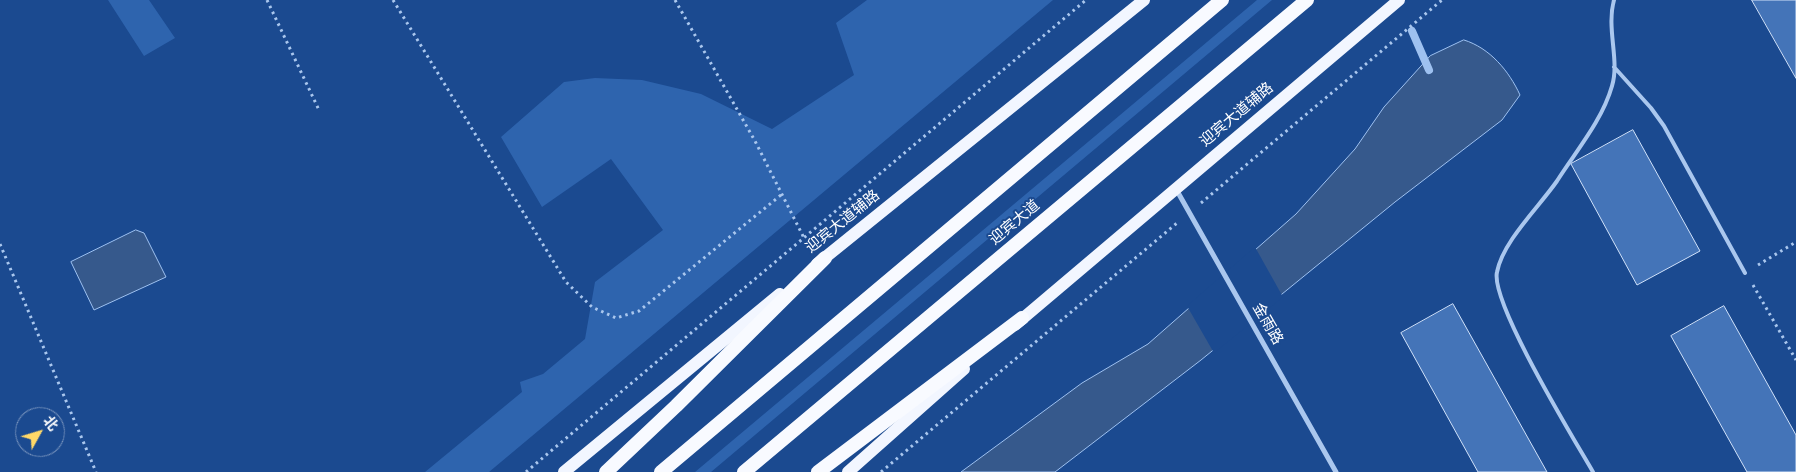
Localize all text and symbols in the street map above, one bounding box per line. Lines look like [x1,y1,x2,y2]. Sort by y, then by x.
street label: 迎宾大道辅路 [1197,79,1277,151]
street label: 迎宾大道辅路 [802,187,884,257]
street label: 迎宾大道 [986,197,1044,249]
street label: 金雨路 [1248,300,1286,348]
north arrow [15,407,65,457]
text: 北 [40,413,62,434]

